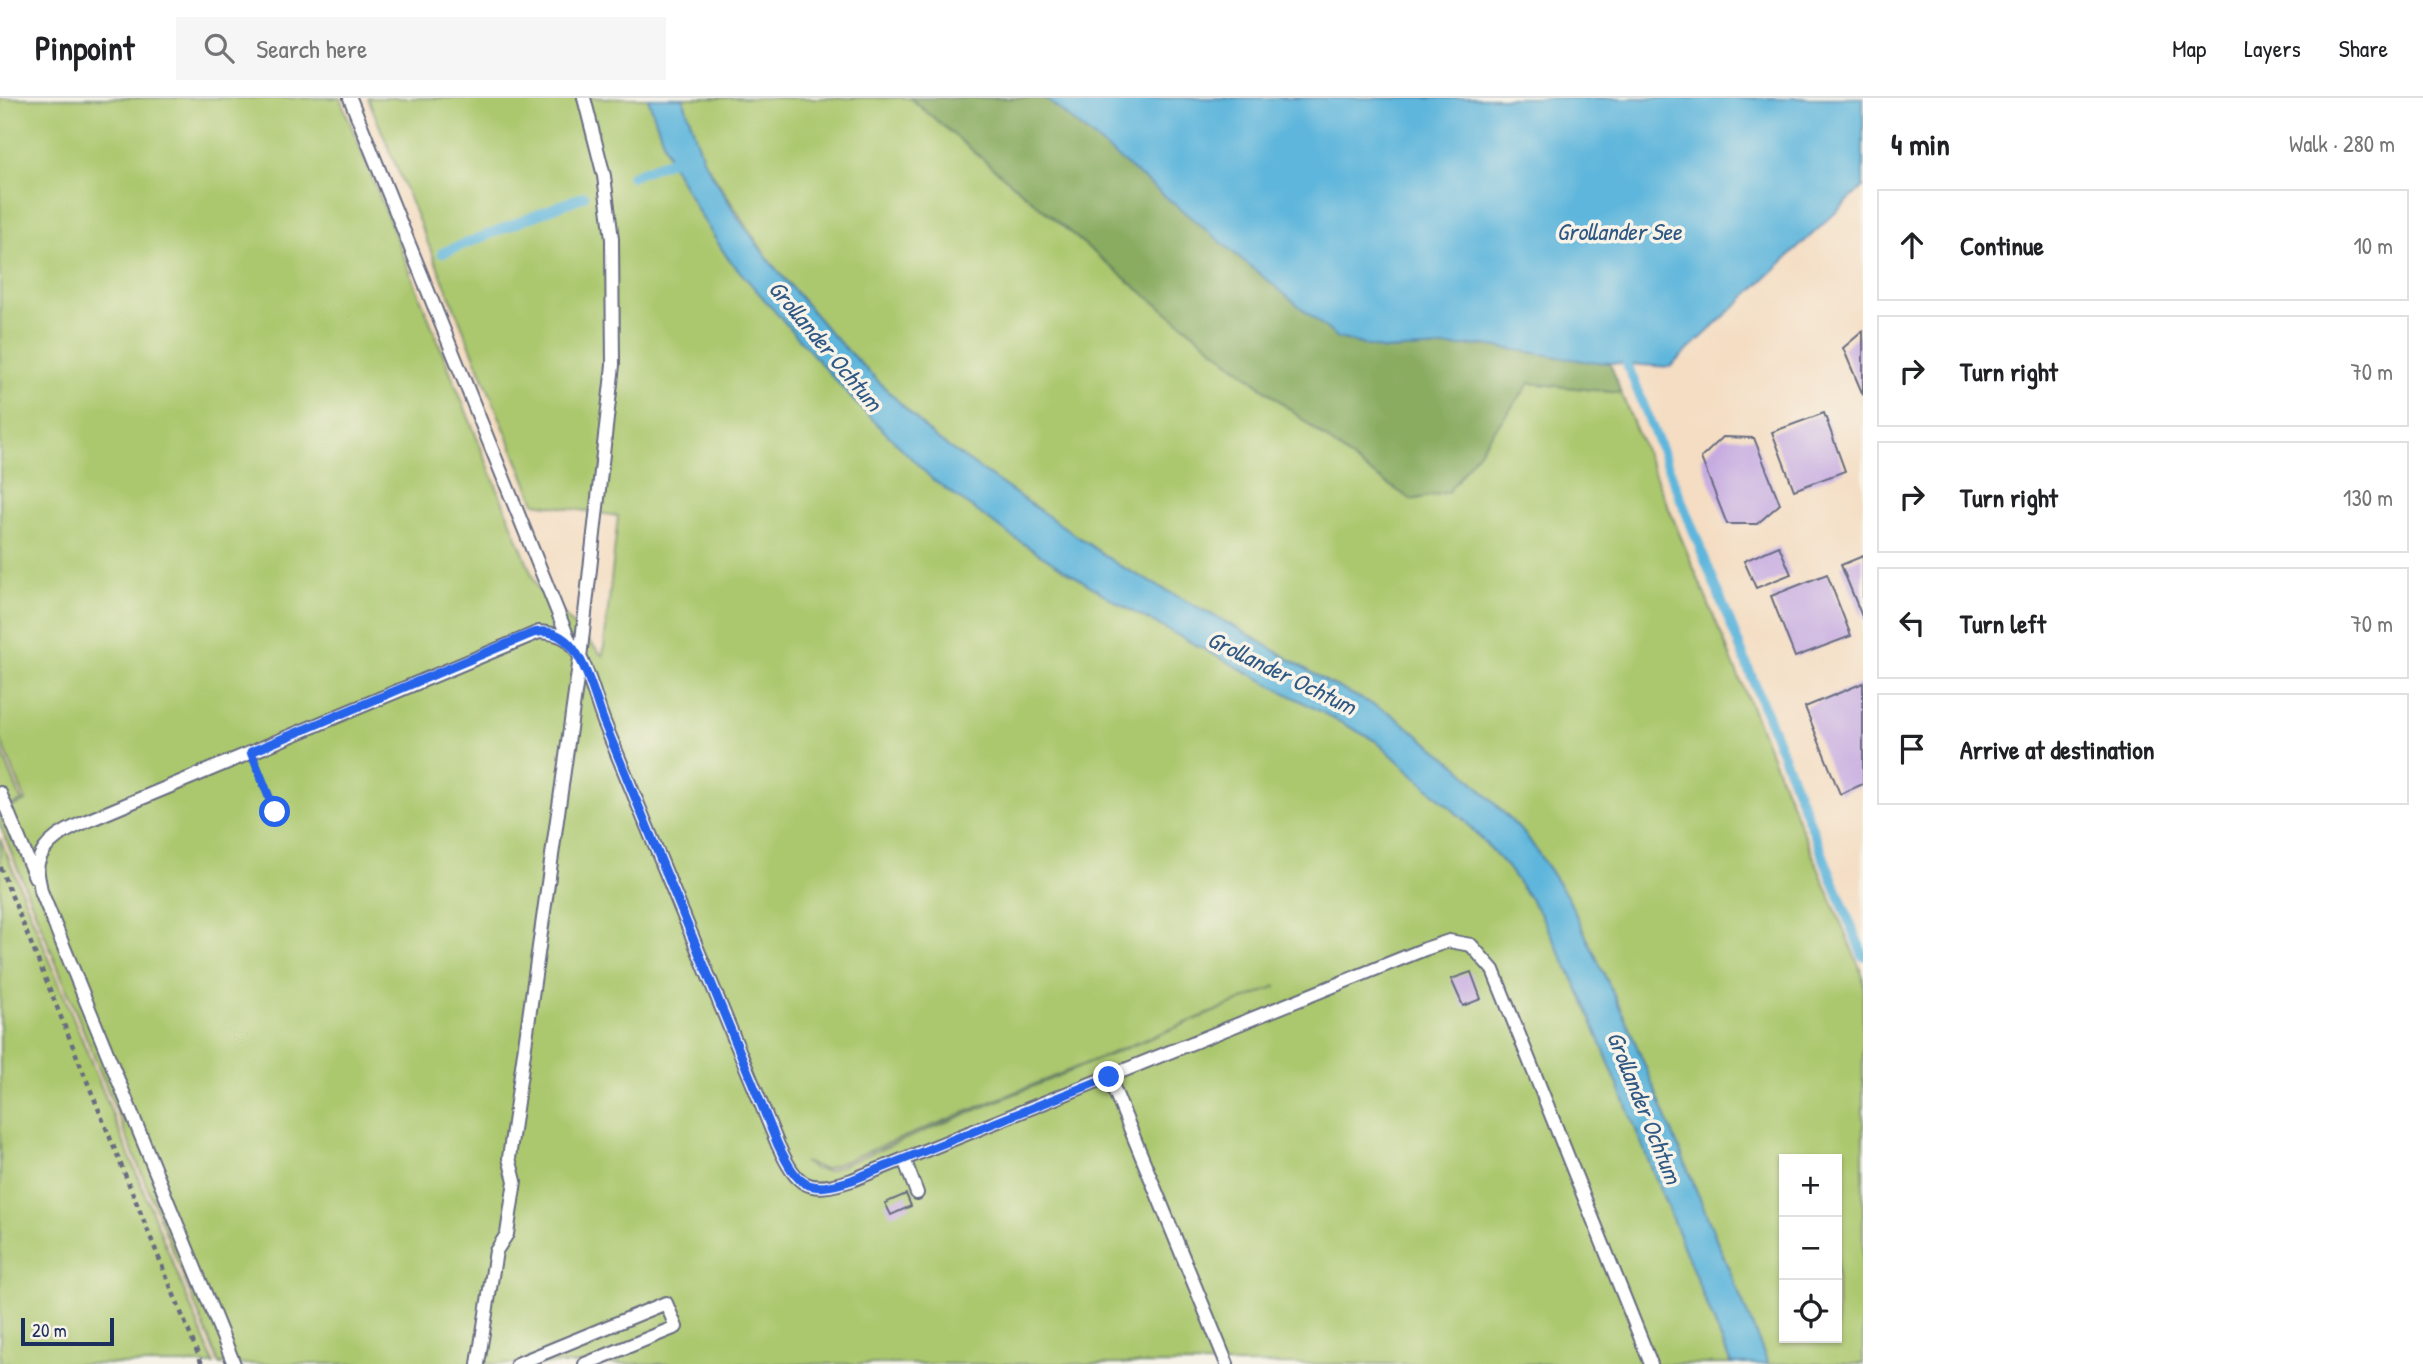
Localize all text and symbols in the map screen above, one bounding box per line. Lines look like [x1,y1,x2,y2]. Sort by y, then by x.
search box [176,17,666,80]
text: Pinpoint [35,26,134,70]
icon: search [200,29,238,67]
text: Search here [256,31,367,66]
text: Map [2172,32,2206,64]
text: Layers [2244,32,2301,64]
text: Share [2339,32,2388,64]
text: 4 min [1891,124,1950,164]
text: Walk · 280 m [2289,128,2395,159]
water label: Grollander See [1557,215,1683,247]
icon: ahead [1893,226,1931,264]
text: Continue [1960,228,2044,263]
text: 10 m [2353,230,2393,261]
water label: Grollander Ochtum [762,273,891,418]
icon: right [1893,352,1931,390]
text: Turn right [1960,354,2058,389]
text: 70 m [2350,356,2393,387]
icon: right [1893,478,1931,516]
text: Turn right [1960,480,2058,515]
text: 130 m [2343,482,2393,513]
icon: left [1893,604,1931,642]
text: Turn left [1960,606,2046,641]
text: 70 m [2350,608,2393,639]
water label: Grollander Ochtum [1202,622,1362,722]
icon: arrive [1893,730,1931,768]
text: Arrive at destination [1960,732,2155,767]
route start [259,796,290,827]
water label: Grollander Ochtum [1600,1026,1690,1189]
route end [1093,1061,1124,1092]
map controls [1779,1154,1842,1343]
button: + [1779,1154,1842,1217]
button: − [1779,1217,1842,1280]
button: locate [1779,1280,1842,1343]
scale bar [21,1315,114,1347]
text: 20 m [32,1317,67,1343]

